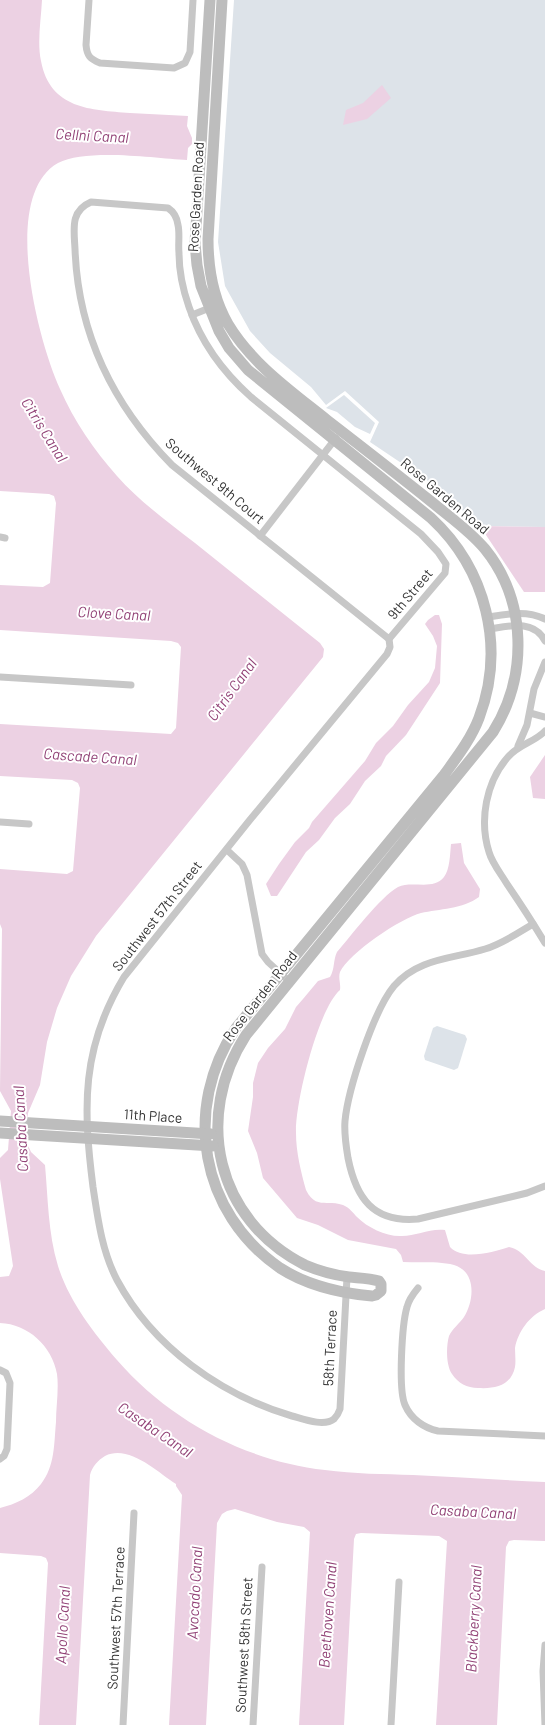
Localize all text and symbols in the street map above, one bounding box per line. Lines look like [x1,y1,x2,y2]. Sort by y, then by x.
water label: Cellni Canal [55,124,130,146]
street label: Rose Garden Road [184,141,207,252]
water label: Citris Canal [18,394,72,466]
street label: Southwest 9th Court [162,434,268,527]
street label: Rose Garden Road [398,454,493,538]
street label: 9th Street [384,565,436,622]
water label: Clove Canal [77,602,152,624]
water label: Citris Canal [203,654,260,724]
water label: Cascade Canal [43,744,138,768]
street label: Southwest 57th Street [108,857,205,974]
street label: Rose Garden Road [219,947,300,1044]
water label: Casaba Canal [9,1085,31,1173]
street label: 11th Place [123,1105,183,1126]
street label: 58th Terrace [319,1309,340,1387]
water label: Casaba Canal [115,1398,197,1461]
water label: Casaba Canal [430,1500,517,1522]
water label: Avocado Canal [183,1545,205,1640]
street label: Southwest 57th Terrace [103,1546,128,1690]
water label: Beethoven Canal [314,1561,340,1668]
water label: Blackberry Canal [461,1564,485,1673]
street label: Southwest 58th Street [231,1577,256,1713]
water label: Apollo Canal [51,1585,73,1664]

